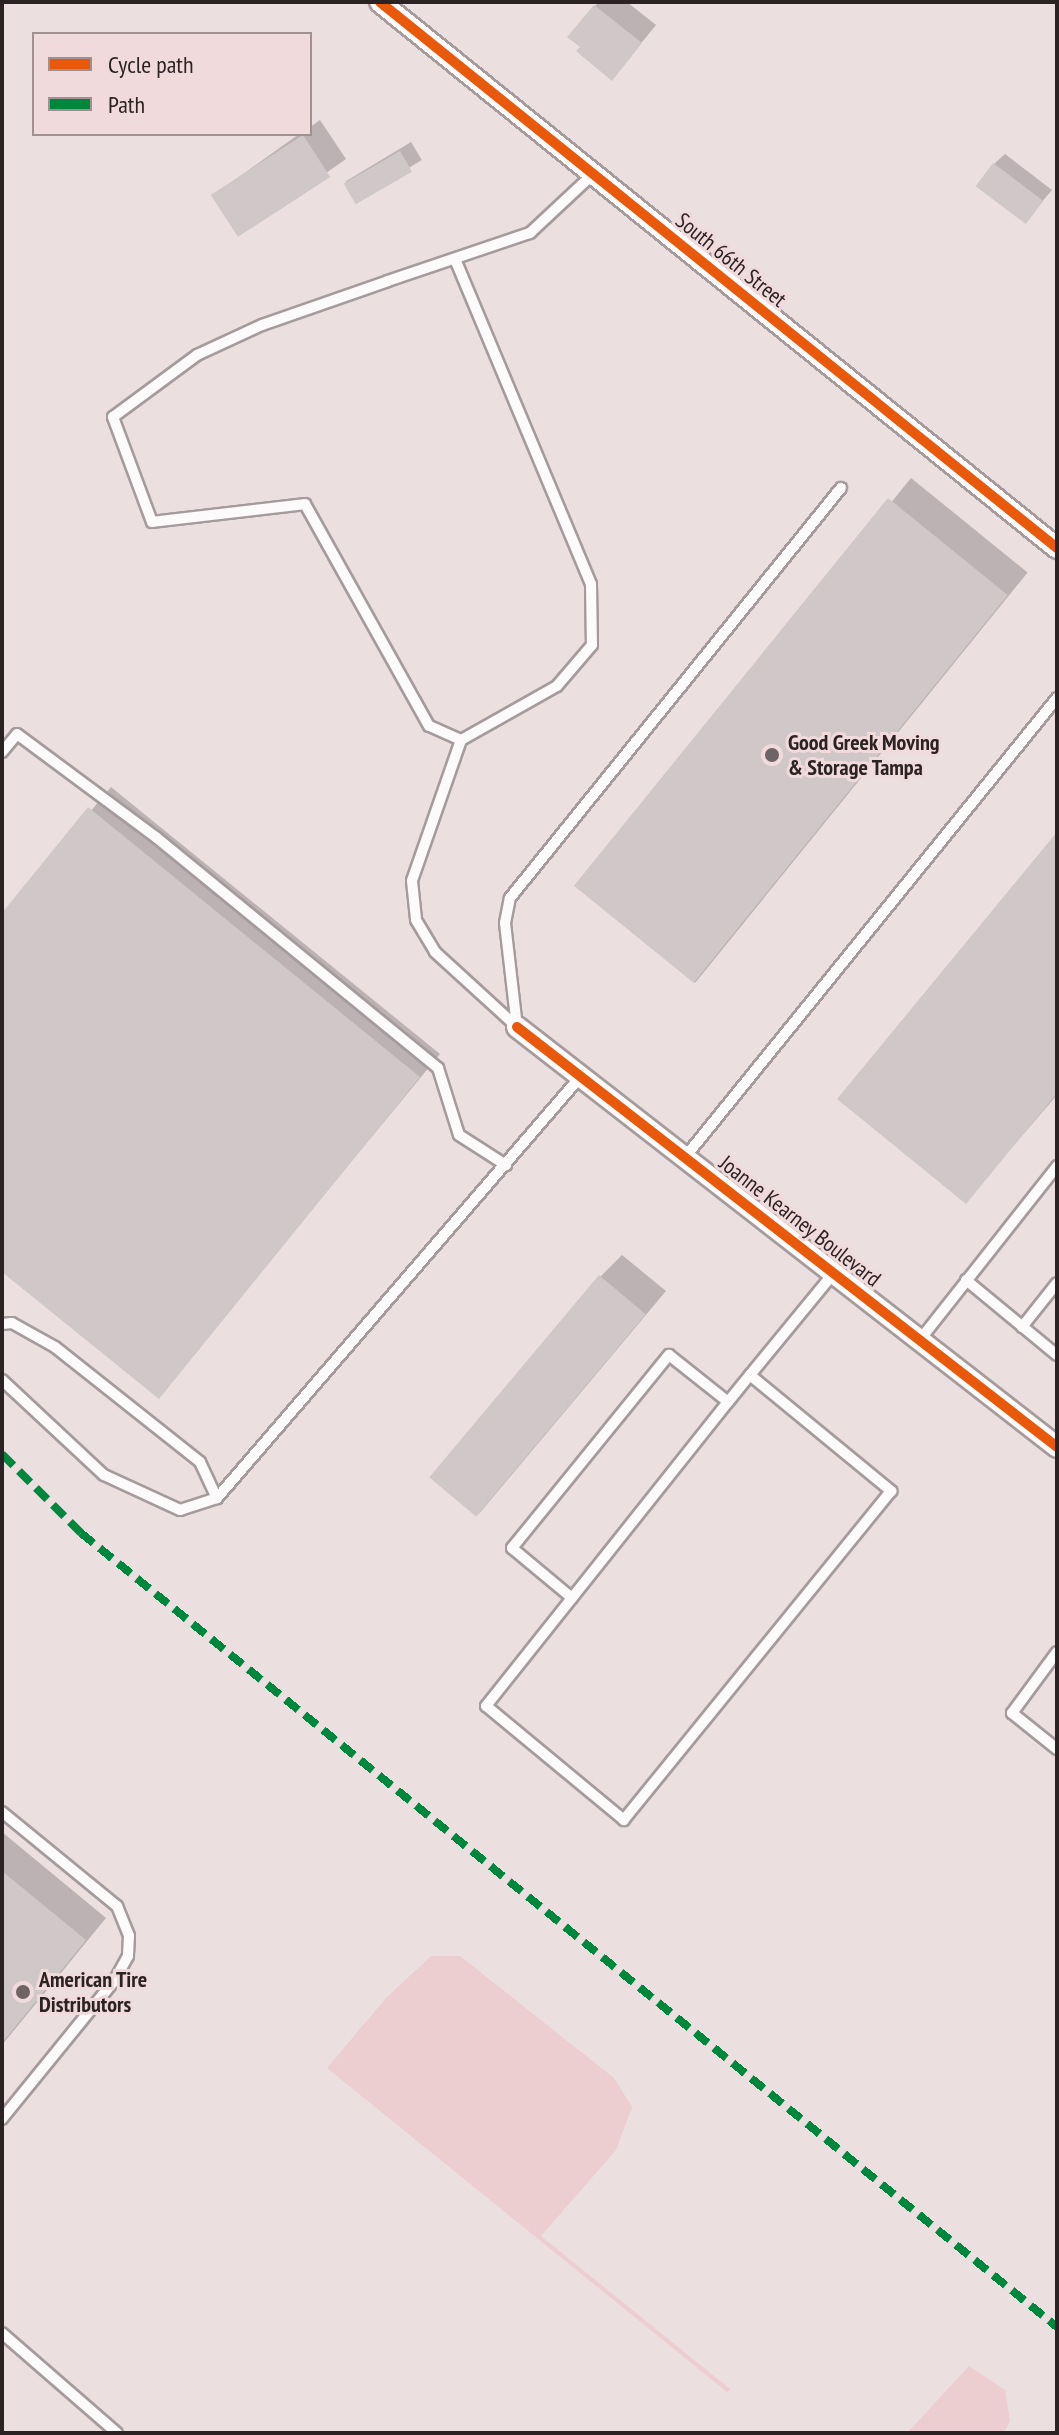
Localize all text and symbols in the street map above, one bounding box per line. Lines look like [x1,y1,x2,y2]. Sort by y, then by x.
legend [32,32,312,136]
text: Cycle path [108,49,194,80]
text: Path [108,89,145,120]
street label: South 66th Street [670,207,792,313]
place label: Good Greek Moving & Storage Tampa [788,729,940,780]
marker: Good Greek Moving & Storage Tampa [763,746,781,764]
street label: Joanne Kearney Boulevard [714,1150,886,1292]
place label: American Tire Distributors [39,1966,148,2018]
marker: American Tire Distributors [14,1983,32,2001]

